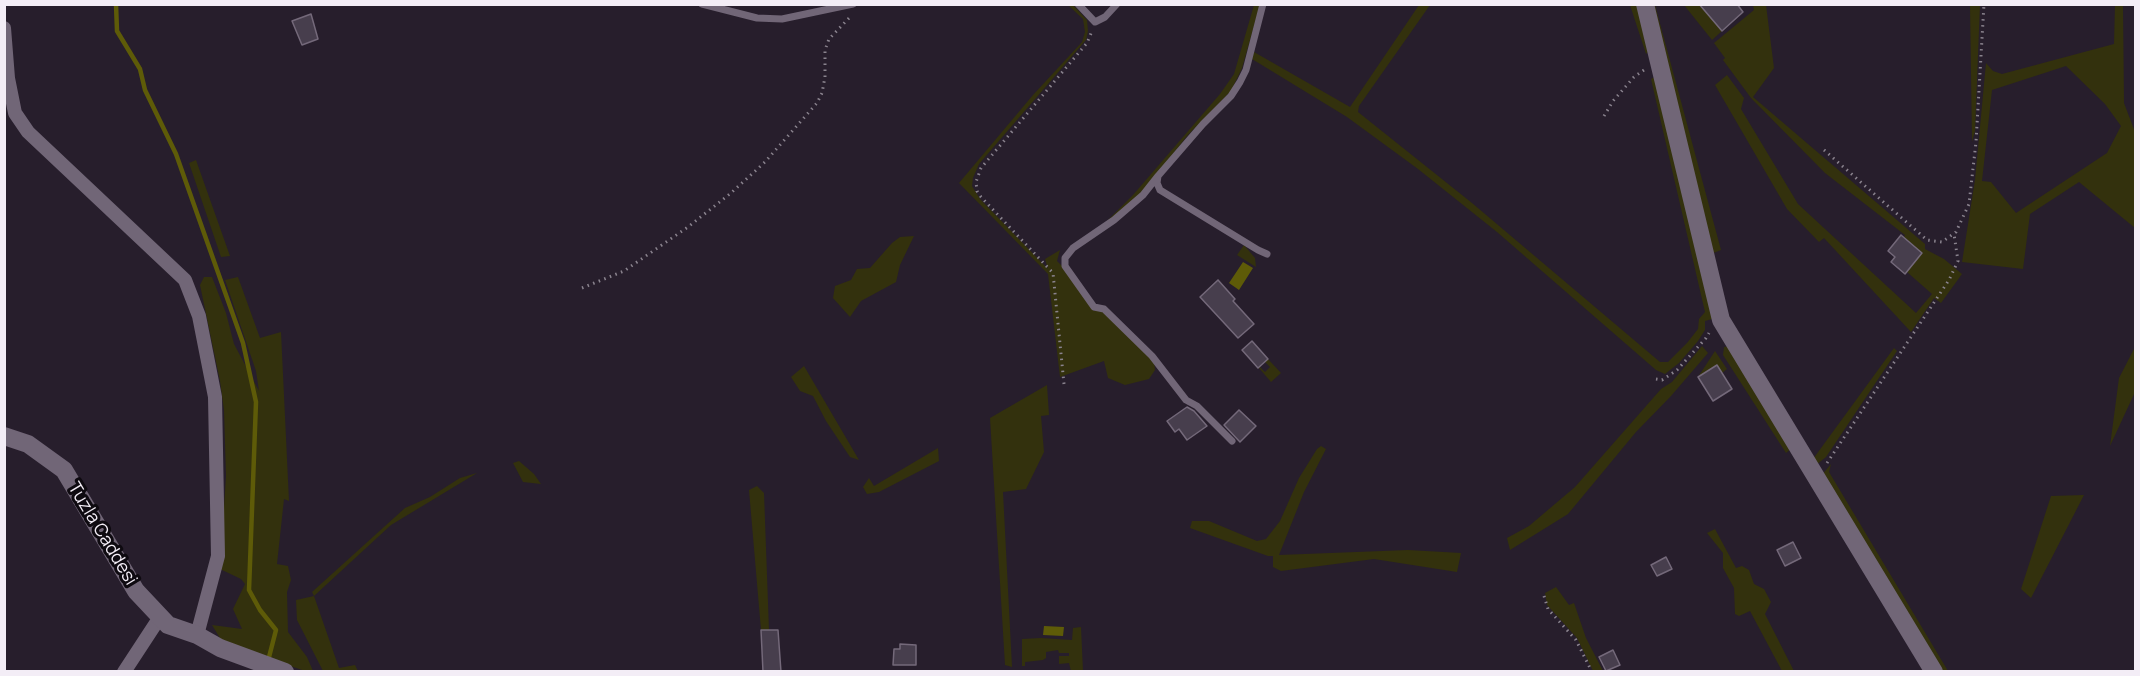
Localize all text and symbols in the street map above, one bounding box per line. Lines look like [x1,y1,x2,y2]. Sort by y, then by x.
street label: Tuzla Caddesi [63,479,141,589]

